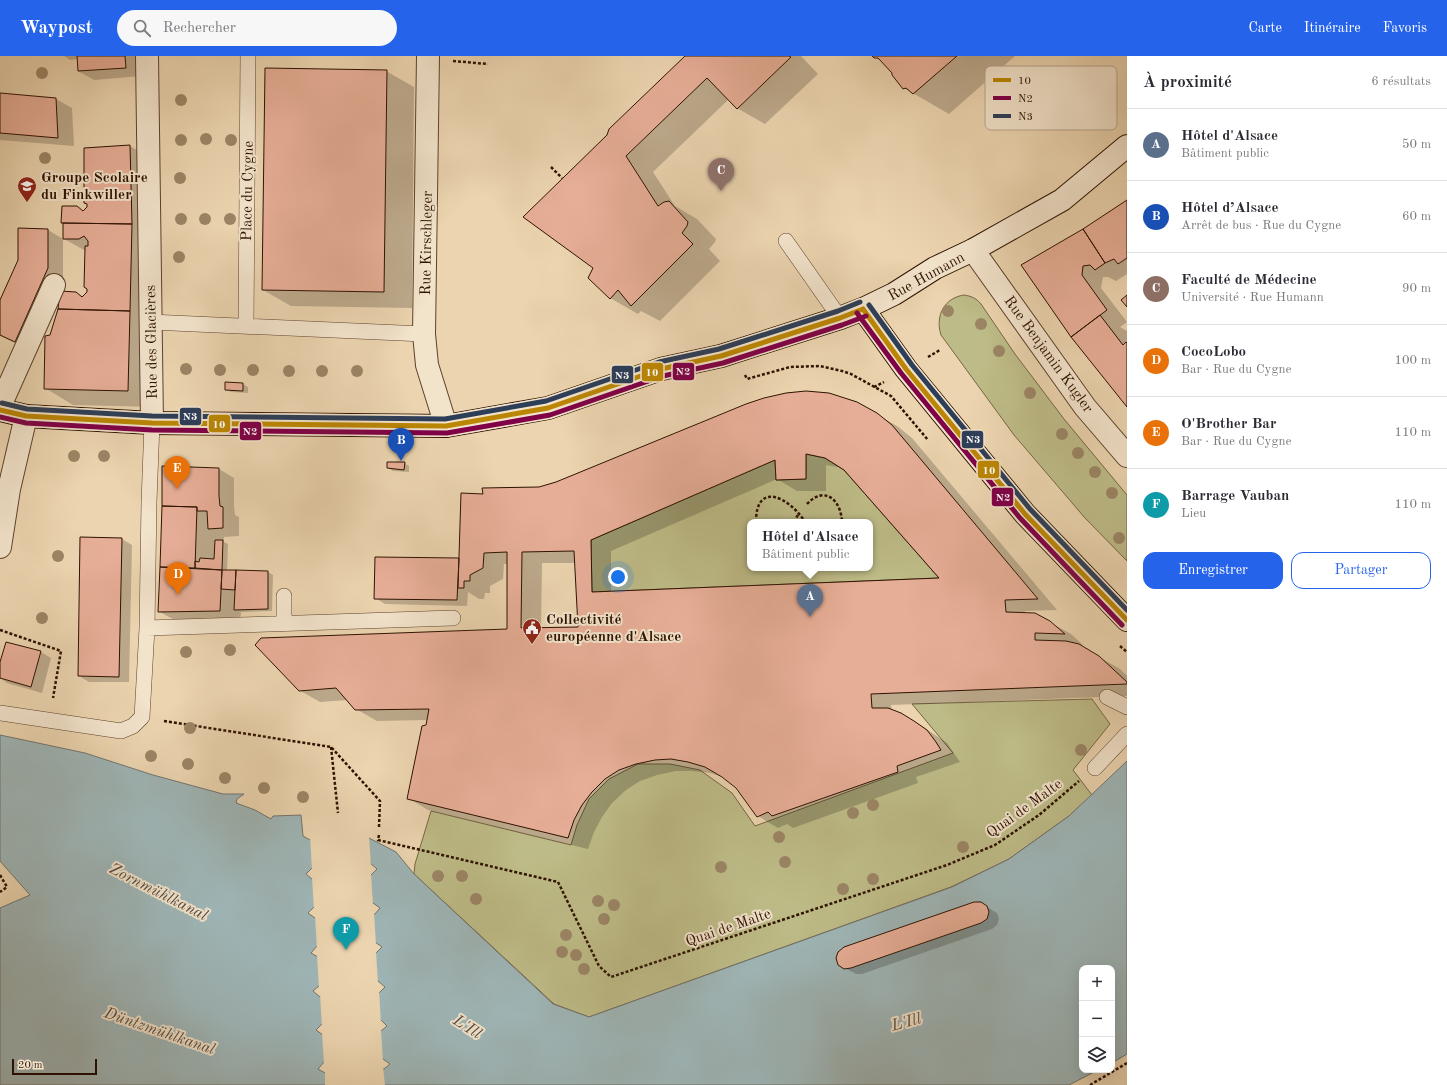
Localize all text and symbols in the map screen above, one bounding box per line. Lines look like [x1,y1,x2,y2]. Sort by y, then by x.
search box [117,10,397,46]
icon: search [131,17,153,39]
text: Waypost [20,19,93,38]
text: Rechercher [163,21,236,36]
text: Carte [1248,21,1282,35]
text: Itinéraire [1304,21,1361,35]
text: Favoris [1383,21,1427,35]
legend [985,66,1117,130]
text: À proximité [1143,74,1232,91]
text: 6 résultats [1371,75,1431,88]
text: 10 [1018,76,1031,87]
text: N2 [1018,94,1033,105]
text: N3 [1018,112,1033,123]
text: Hôtel d'Alsace [1181,129,1278,144]
text: A [1151,138,1161,151]
text: 50 m [1402,138,1431,151]
street label: Place du Cygne [240,141,257,241]
text: Bâtiment public [1181,147,1269,160]
pin: C [708,158,734,191]
place label: Groupe Scolaire du Finkwiller [41,171,148,203]
school or university icon: Groupe Scolaire du Finkwiller [16,175,38,203]
street label: Rue Kirschleger [419,191,436,296]
text: Hôtel d’Alsace [1181,201,1279,216]
text: B [1151,210,1161,223]
text: 60 m [1402,210,1431,223]
text: Arrêt de bus · Rue du Cygne [1181,219,1341,232]
street label: Rue Humann [886,250,968,305]
text: Faculté de Médecine [1181,273,1317,288]
text: C [1152,282,1160,295]
text: 90 m [1402,282,1431,295]
street label: Rue des Glacières [144,285,161,399]
text: Université · Rue Humann [1181,291,1324,304]
street label: Rue Benjamin Kugler [1001,294,1095,416]
text: CocoLobo [1181,345,1246,360]
text: D [1151,354,1161,367]
text: 100 m [1394,354,1431,367]
line badge: 10 [641,362,664,382]
line badge: N2 [672,362,695,381]
text: Bar · Rue du Cygne [1181,363,1292,376]
line badge: N3 [611,365,634,384]
text: N2 [676,367,690,378]
text: 10 [646,368,658,379]
text: N3 [615,371,629,382]
line badge: N3 [179,407,202,426]
text: N3 [183,412,197,423]
line badge: 10 [208,414,231,433]
text: O'Brother Bar [1181,417,1276,432]
text: 10 [213,420,225,431]
line badge: N2 [239,421,262,441]
text: E [1152,426,1160,439]
text: 110 m [1394,426,1431,439]
text: N2 [243,427,257,438]
pin: B [388,428,414,461]
line badge: N3 [961,430,984,449]
text: N3 [966,435,980,446]
text: Bar · Rue du Cygne [1181,435,1292,448]
pin: E [164,456,190,489]
line badge: 10 [977,460,1000,479]
text: 10 [983,466,995,477]
line badge: N2 [991,487,1014,507]
text: Barrage Vauban [1181,489,1289,504]
text: N2 [996,493,1010,504]
text: F [1152,498,1160,511]
text: 110 m [1394,498,1431,511]
text: Lieu [1181,507,1206,520]
popup [747,519,873,571]
text: Hôtel d'Alsace [761,530,859,545]
text: Bâtiment public [761,548,849,561]
button: Enregistrer [1143,552,1283,589]
button: Partager [1291,552,1431,589]
pin: D [165,562,191,595]
your location [608,567,628,587]
pin: A [797,584,823,617]
place label: Collectivité européenne d'Alsace [546,613,681,645]
public building icon: Collectivité européenne d'Alsace [521,617,543,645]
street label: Quai de Malte [984,777,1065,842]
water label: Zornmühlkanal [106,861,210,925]
street label: Quai de Malte [684,907,773,950]
pin: F [333,917,359,950]
map controls [1079,965,1115,1073]
button: + [1079,965,1115,1001]
button: − [1079,1001,1115,1037]
water label: Düntzmühlkanal [101,1005,217,1058]
water label: L'Ill [889,1011,924,1035]
water label: L'Ill [449,1012,484,1043]
button: layers [1079,1037,1115,1073]
scale bar [12,1057,97,1076]
text: 20 m [18,1060,43,1071]

